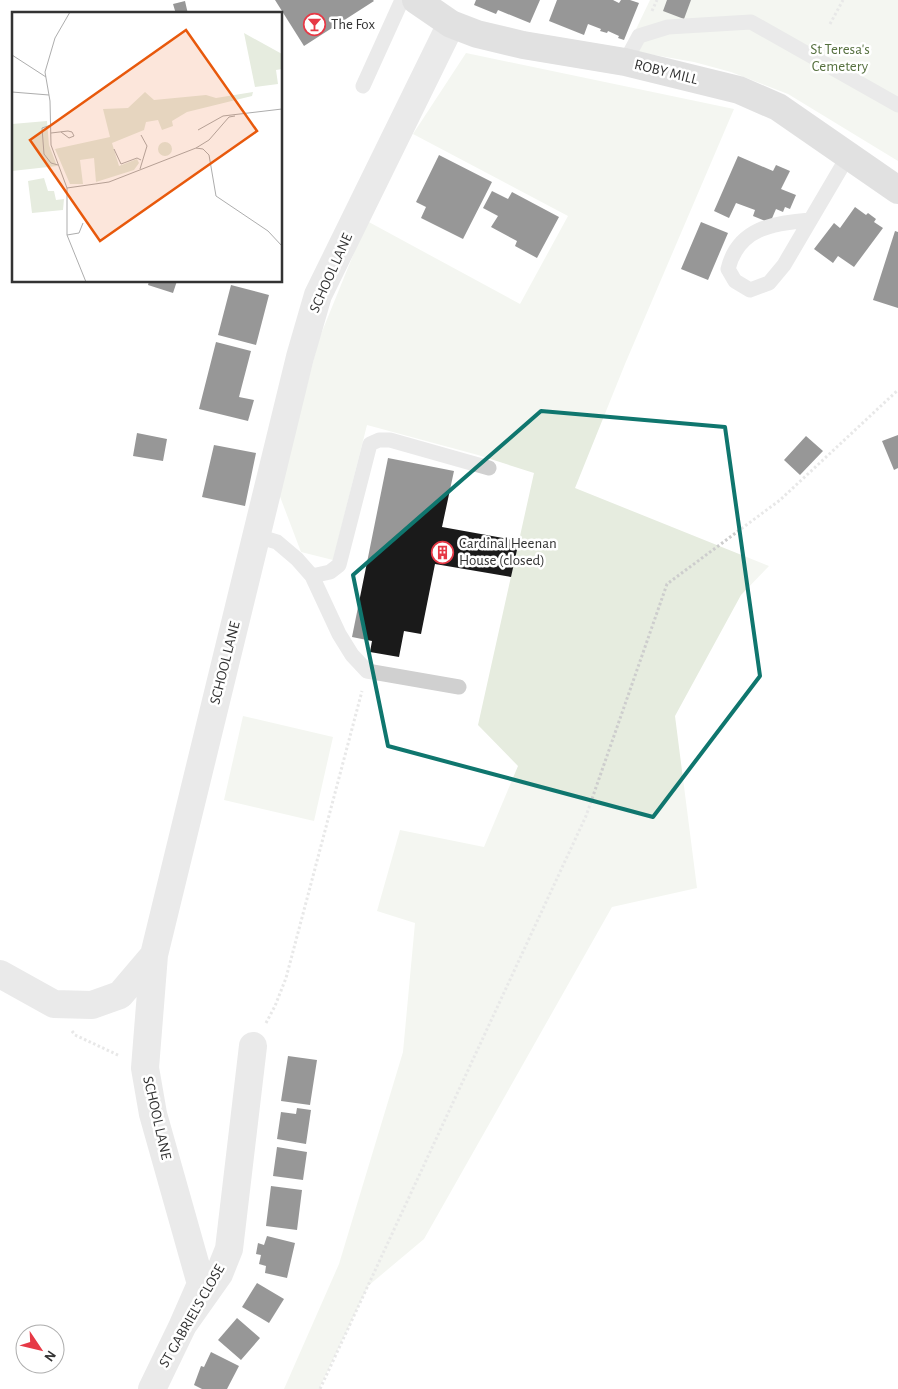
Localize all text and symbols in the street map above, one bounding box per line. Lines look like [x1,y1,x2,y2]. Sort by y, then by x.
inset map [12,12,282,282]
bar icon: The Fox [303,12,327,36]
place label: The Fox [331,17,375,32]
park label: St Teresa's Cemetery [810,42,870,74]
street label: ROBY MILL [633,57,700,87]
street label: SCHOOL LANE [307,231,355,315]
place label: Cardinal Heenan House (closed) [459,536,557,568]
building icon: Cardinal Heenan House (closed) [431,540,455,564]
street label: SCHOOL LANE [207,620,243,706]
street label: SCHOOL LANE [140,1075,174,1161]
street label: ST GABRIEL'S CLOSE [156,1262,228,1370]
north arrow [15,1324,65,1374]
text: N [41,1348,58,1364]

